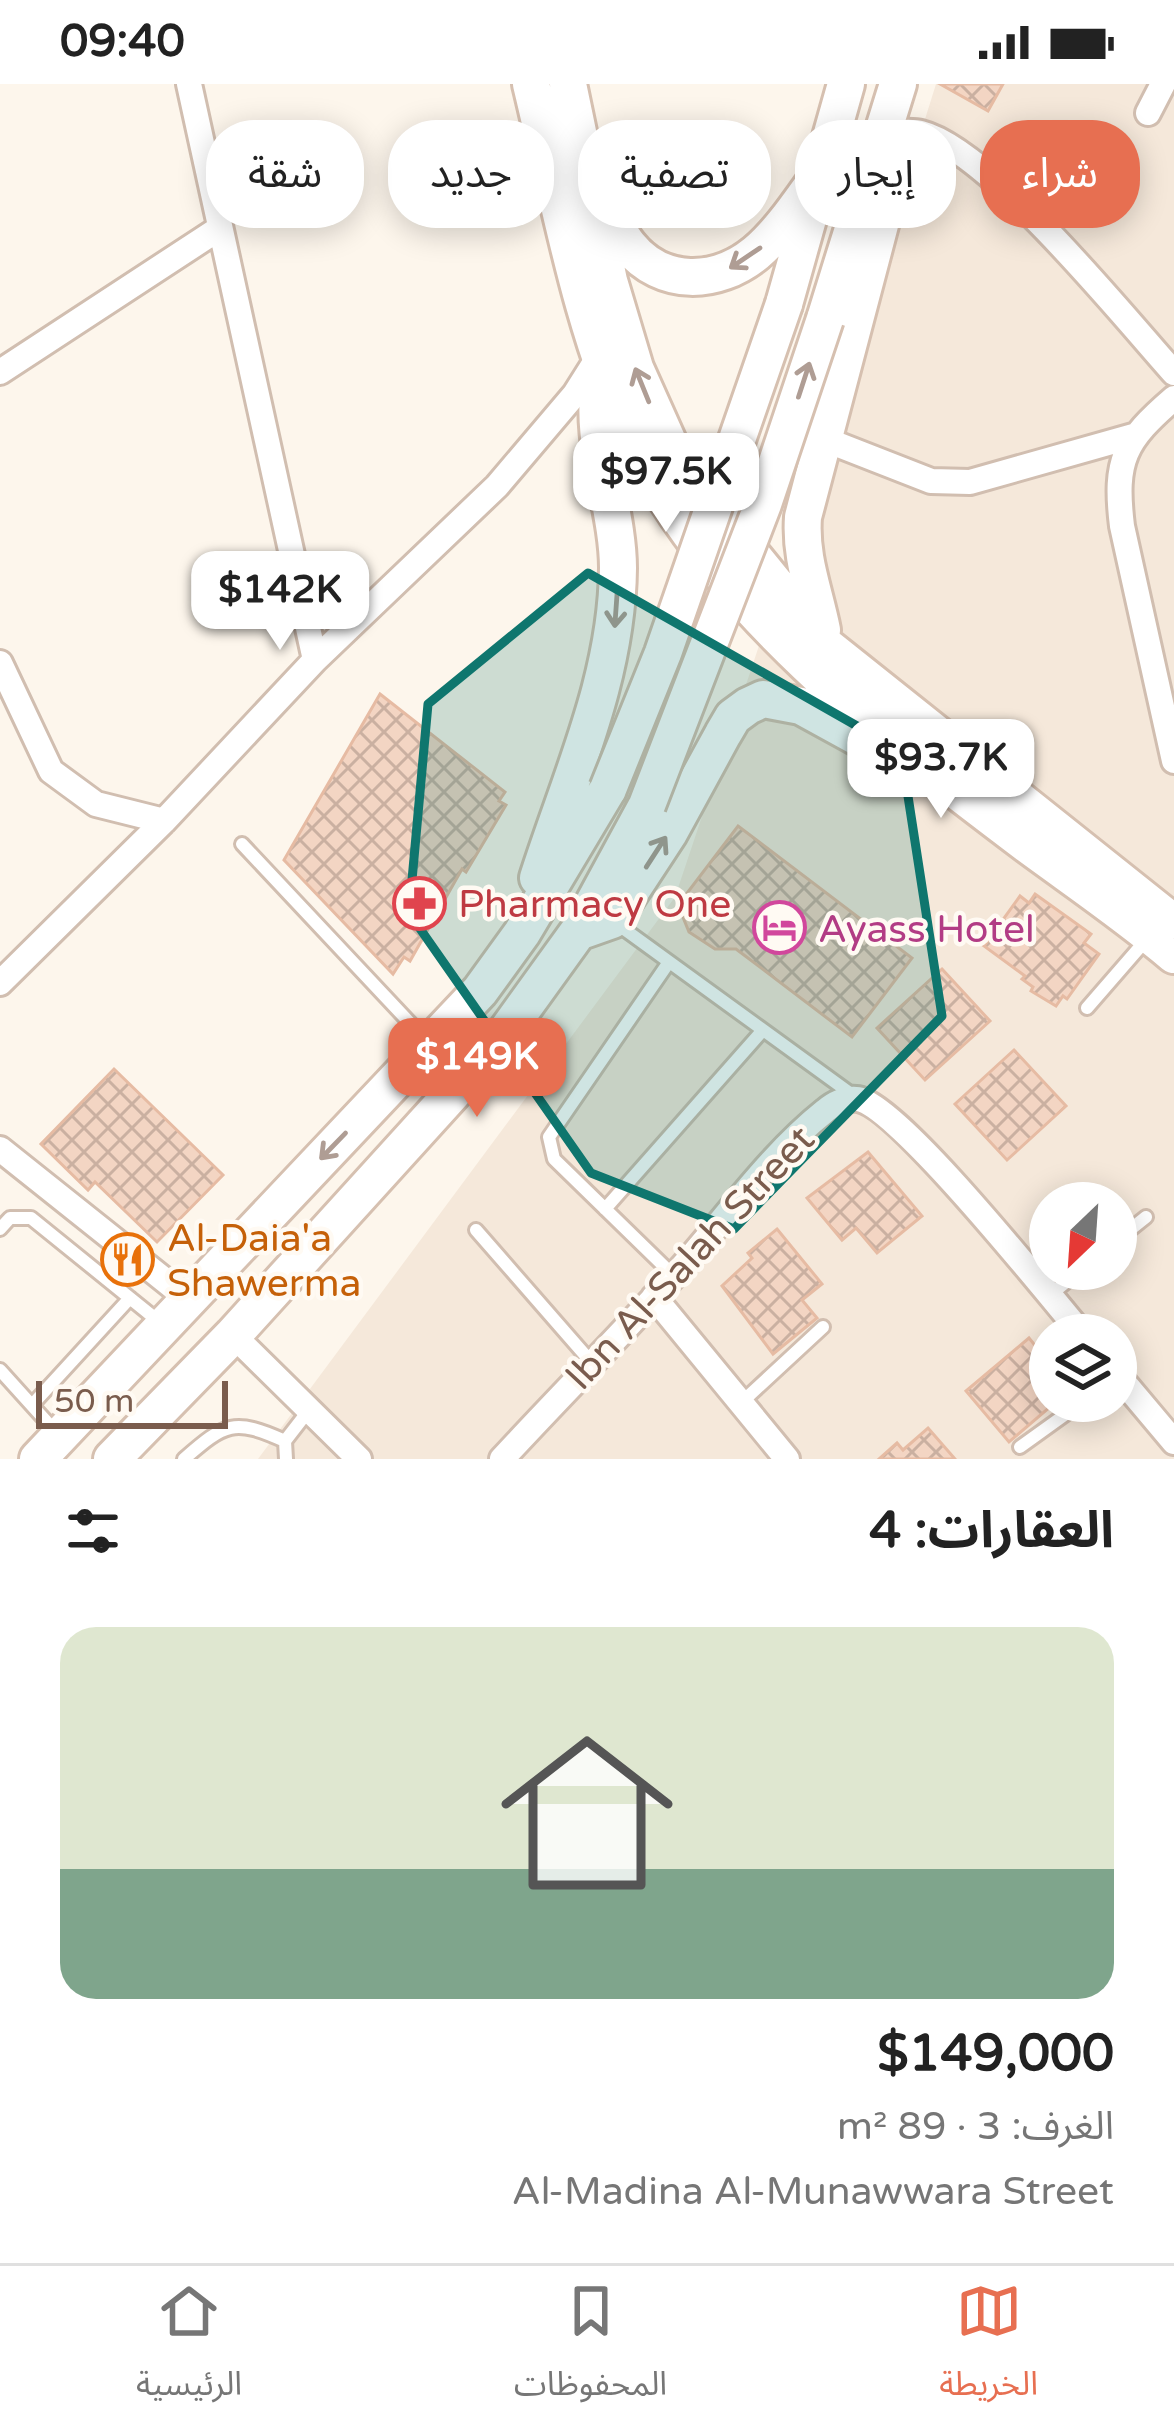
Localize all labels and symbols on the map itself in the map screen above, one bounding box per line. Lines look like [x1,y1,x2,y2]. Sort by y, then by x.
one-way arrow [729,246,762,271]
one-way arrow [795,362,817,400]
one-way arrow [630,367,651,404]
pin: $97.5K [568,433,764,535]
pin: $142K [196,551,364,653]
one-way arrow [604,589,627,628]
pin: $93.7K [843,719,1039,821]
one-way arrow [644,836,669,870]
pharmacy icon: Pharmacy One [391,875,447,931]
place label: Pharmacy One [458,881,731,928]
hotel icon: Ayass Hotel [751,900,807,956]
place label: Ayass Hotel [818,906,1035,953]
pin: $149K [393,1018,561,1120]
street label: Ibn Al-Salah Street [556,1116,825,1400]
one-way arrow [320,1131,348,1160]
north arrow [1029,1182,1137,1290]
place label: Al-Daia'a Shawerma [167,1215,361,1307]
restaurant icon: Al-Daia'a Shawerma [100,1231,156,1287]
scale bar [36,1375,228,1428]

